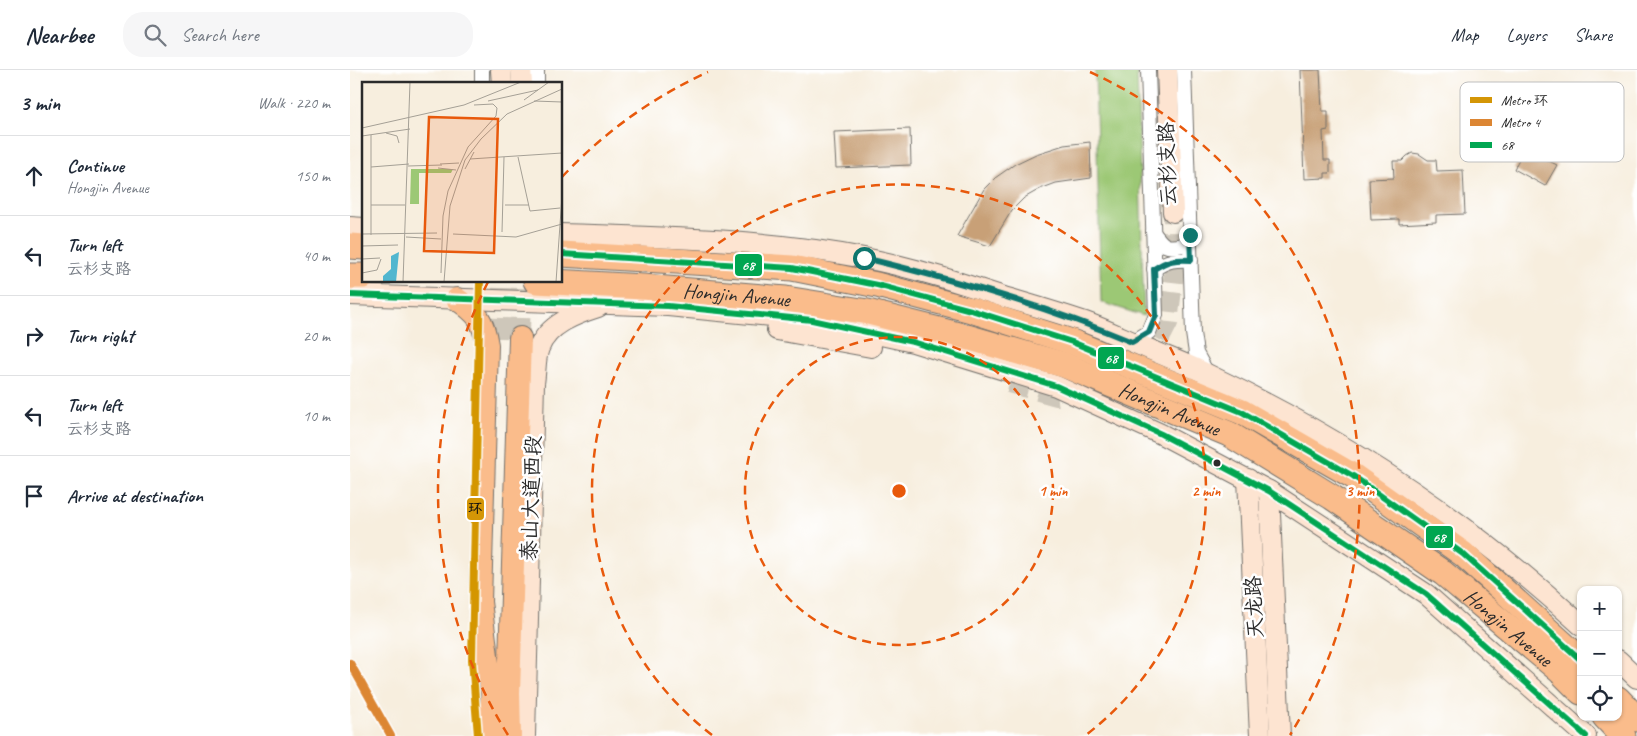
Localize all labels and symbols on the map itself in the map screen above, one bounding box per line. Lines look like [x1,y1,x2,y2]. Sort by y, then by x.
inset map [362,82,562,282]
legend [1460,82,1624,162]
text: Metro 环 [1501,92,1548,109]
text: Metro 4 [1501,114,1542,131]
street label: 云杉支路 [1153,122,1181,206]
text: 68 [1501,137,1515,154]
route end [1179,224,1202,247]
route start [853,247,876,270]
line badge: 68 [734,253,763,277]
text: 68 [742,257,756,274]
street label: Hongjin Avenue [682,277,793,313]
line badge: 68 [1097,346,1125,370]
text: 68 [1105,350,1119,367]
street label: Hongjin Avenue [1115,376,1225,442]
street label: 泰山大道西段 [516,435,546,561]
unlabelled marker [1212,458,1222,468]
centre of rings [890,482,908,500]
text: 1 min [1039,482,1068,501]
text: 2 min [1192,482,1221,501]
text: 3 min [1346,482,1375,501]
line badge: 环 [466,497,485,521]
text: 环 [468,500,482,517]
line badge: 68 [1425,525,1454,549]
text: 68 [1433,529,1447,546]
street label: 天龙路 [1239,575,1269,639]
street label: Hongjin Avenue [1459,583,1559,673]

